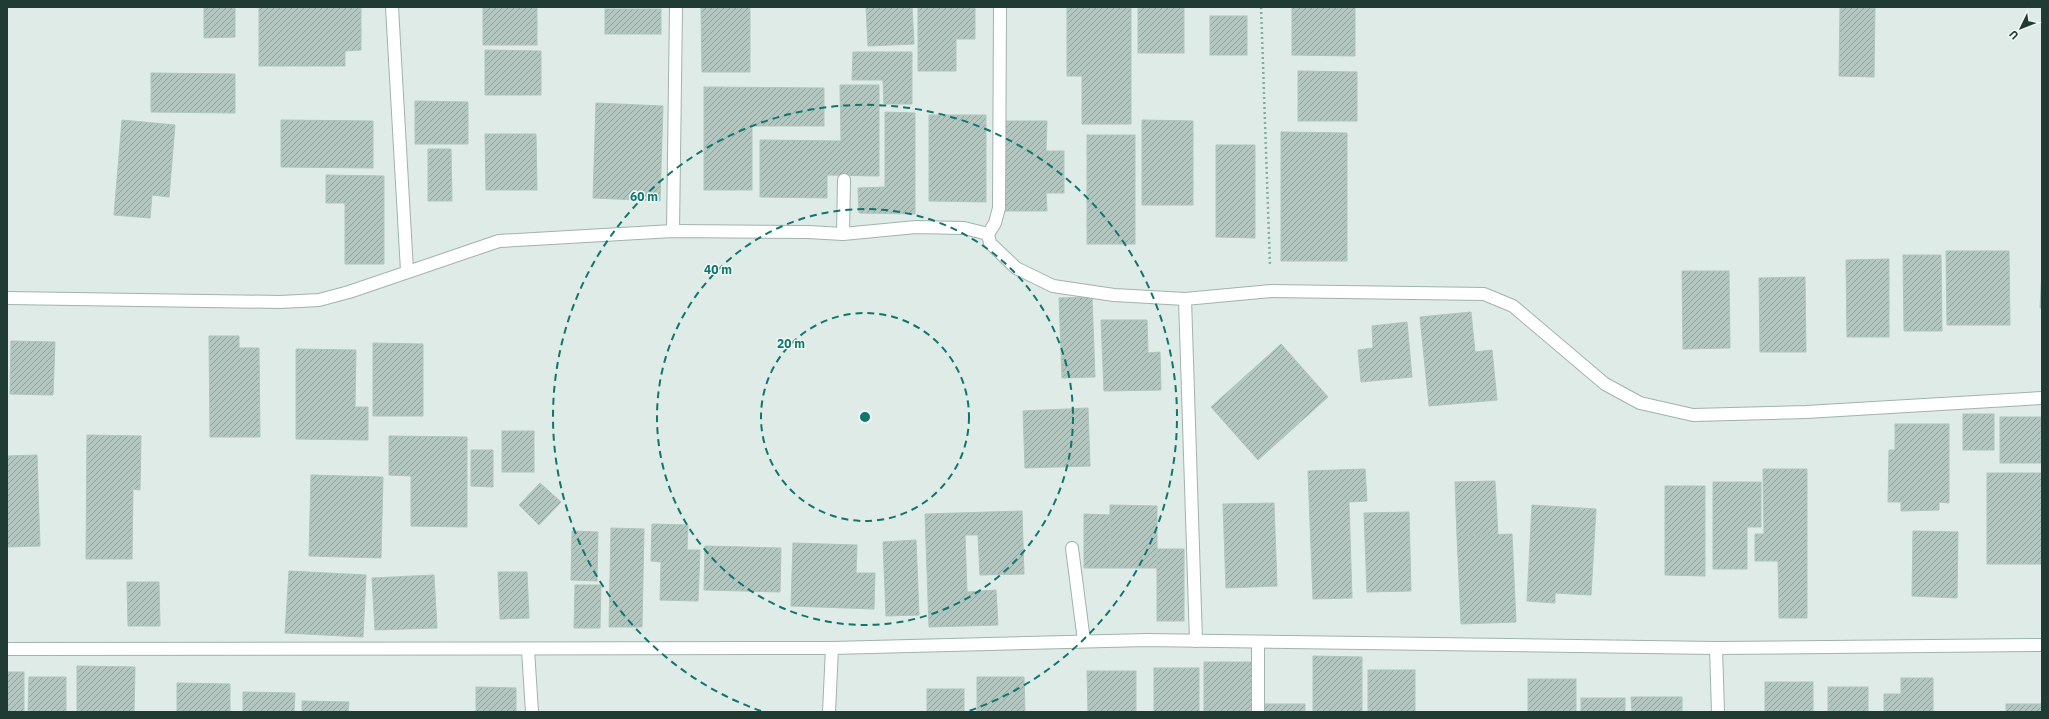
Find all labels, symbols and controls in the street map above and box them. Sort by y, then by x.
north arrow [2001,8,2041,48]
text: U [2006,27,2021,42]
text: 60 m [630,189,658,204]
text: 40 m [704,262,732,277]
text: 20 m [777,336,805,351]
centre of rings [858,410,872,424]

